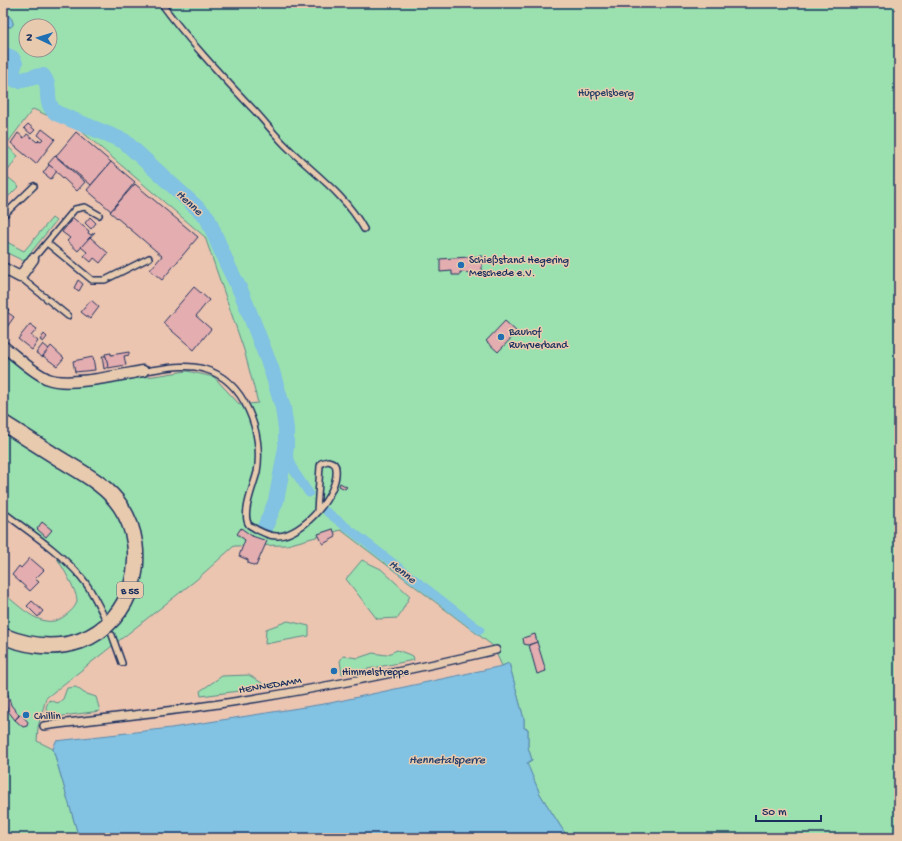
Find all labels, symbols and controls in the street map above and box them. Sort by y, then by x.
north arrow [18,18,58,58]
text: N [24,33,36,41]
park label: Hüppelsberg [578,88,634,100]
water label: Henne [173,188,205,220]
place label: Schießstand Hegering Meschede e.V. [469,255,569,280]
marker: Schießstand Hegering Meschede e.V. [456,260,466,270]
place label: Bauhof Ruhrverband [508,326,569,352]
marker: Bauhof Ruhrverband [496,332,506,342]
water label: Henne [385,558,419,588]
road number: B 55 [117,582,143,598]
marker: Himmelstreppe [329,666,339,676]
place label: Himmelstreppe [342,667,409,679]
street label: HENNEDAMM [238,675,303,697]
marker: Chillin [21,710,31,720]
place label: Chillin [34,711,61,723]
water label: Hennetalsperre [409,754,486,768]
scale bar [756,797,821,823]
text: 50 m [762,806,787,820]

